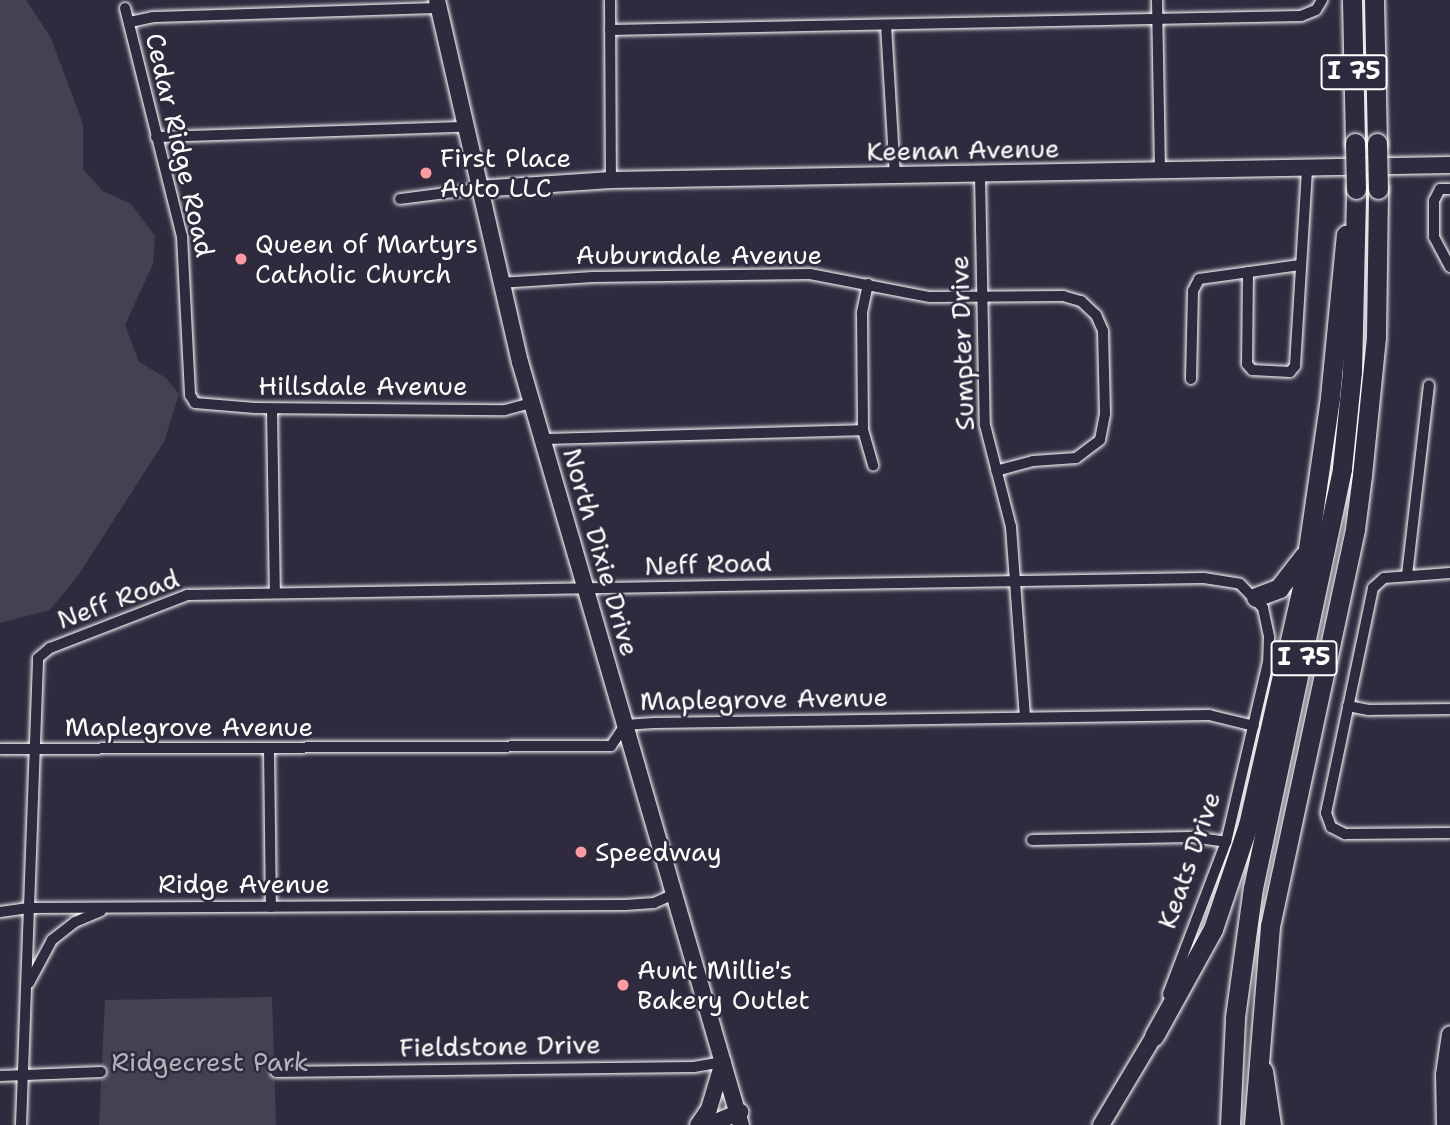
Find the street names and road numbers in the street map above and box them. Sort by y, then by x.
street label: Cedar Ridge Road [139,30,221,260]
road number: I 75 [1319,52,1389,92]
street label: Keenan Avenue [866,133,1060,167]
street label: Auburndale Avenue [576,239,822,271]
street label: Sumpter Drive [943,255,981,431]
street label: Hillsdale Avenue [258,370,468,402]
street label: North Dixie Drive [556,444,646,660]
street label: Neff Road [644,546,772,582]
street label: Neff Road [53,563,183,635]
road number: I 75 [1269,638,1339,678]
street label: Maplegrove Avenue [640,681,888,717]
street label: Maplegrove Avenue [65,711,313,743]
street label: Keats Drive [1151,787,1227,933]
street label: Ridge Avenue [158,868,330,900]
street label: Fieldstone Drive [399,1029,601,1063]

